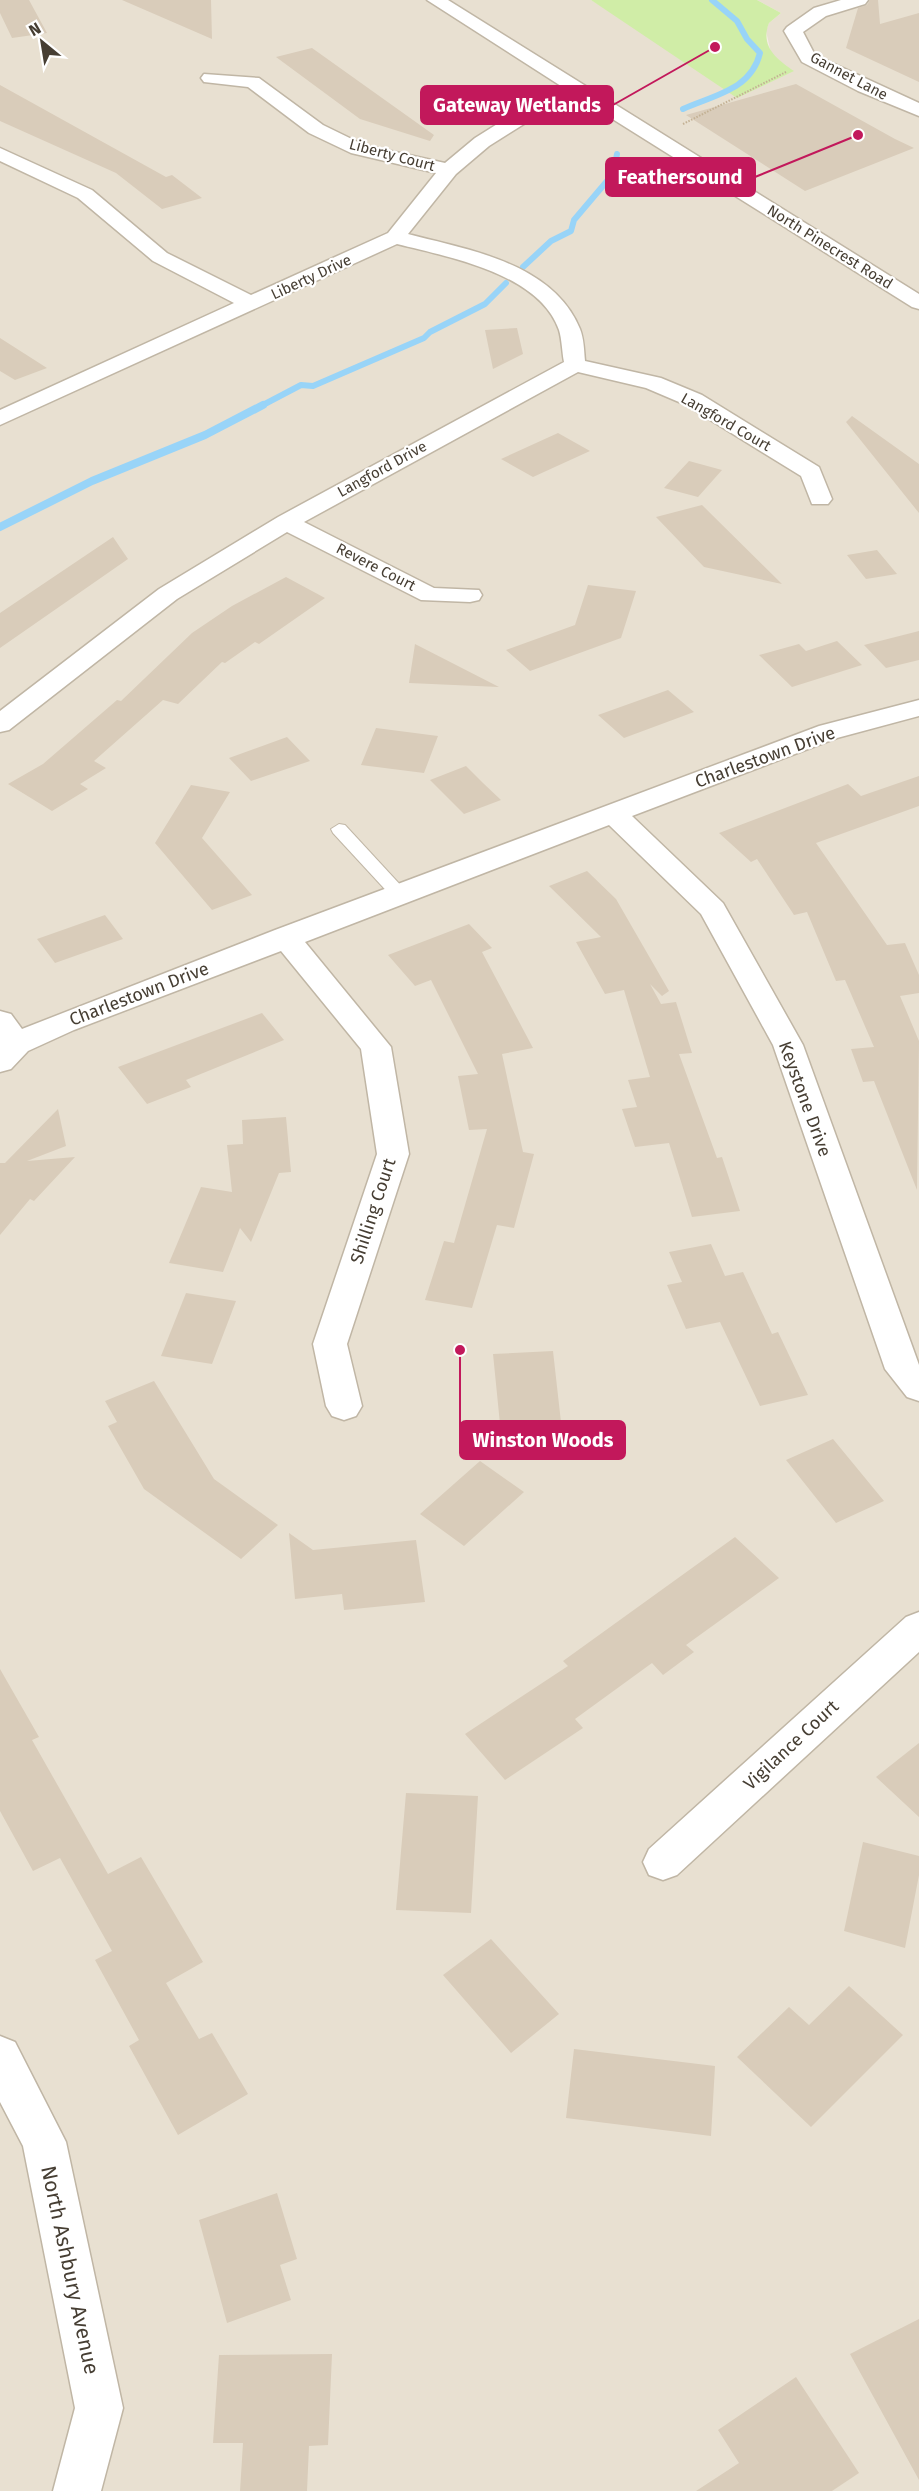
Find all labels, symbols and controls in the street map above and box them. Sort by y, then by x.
north arrow [12,12,72,72]
text: N [25,19,44,40]
street label: Gannet Lane [807,48,891,104]
callout: Gateway Wetlands [421,86,613,124]
text: Gateway Wetlands [433,93,601,117]
street label: Liberty Court [347,135,437,175]
callout: Feathersound [606,158,755,196]
text: Feathersound [617,165,743,189]
street label: North Pinecrest Road [764,201,896,293]
street label: Liberty Drive [268,251,354,303]
street label: Langford Court [678,389,775,455]
street label: Langford Drive [334,437,430,501]
street label: Revere Court [333,539,419,595]
street label: Charlestown Drive [692,721,838,793]
street label: Charlestown Drive [66,957,212,1031]
street label: Keystone Drive [774,1038,836,1160]
street label: Shilling Court [346,1155,401,1267]
callout: Winston Woods [460,1421,625,1459]
text: Winston Woods [473,1428,614,1452]
street label: Vigilance Court [739,1695,843,1795]
street label: North Ashbury Avenue [35,2163,105,2377]

